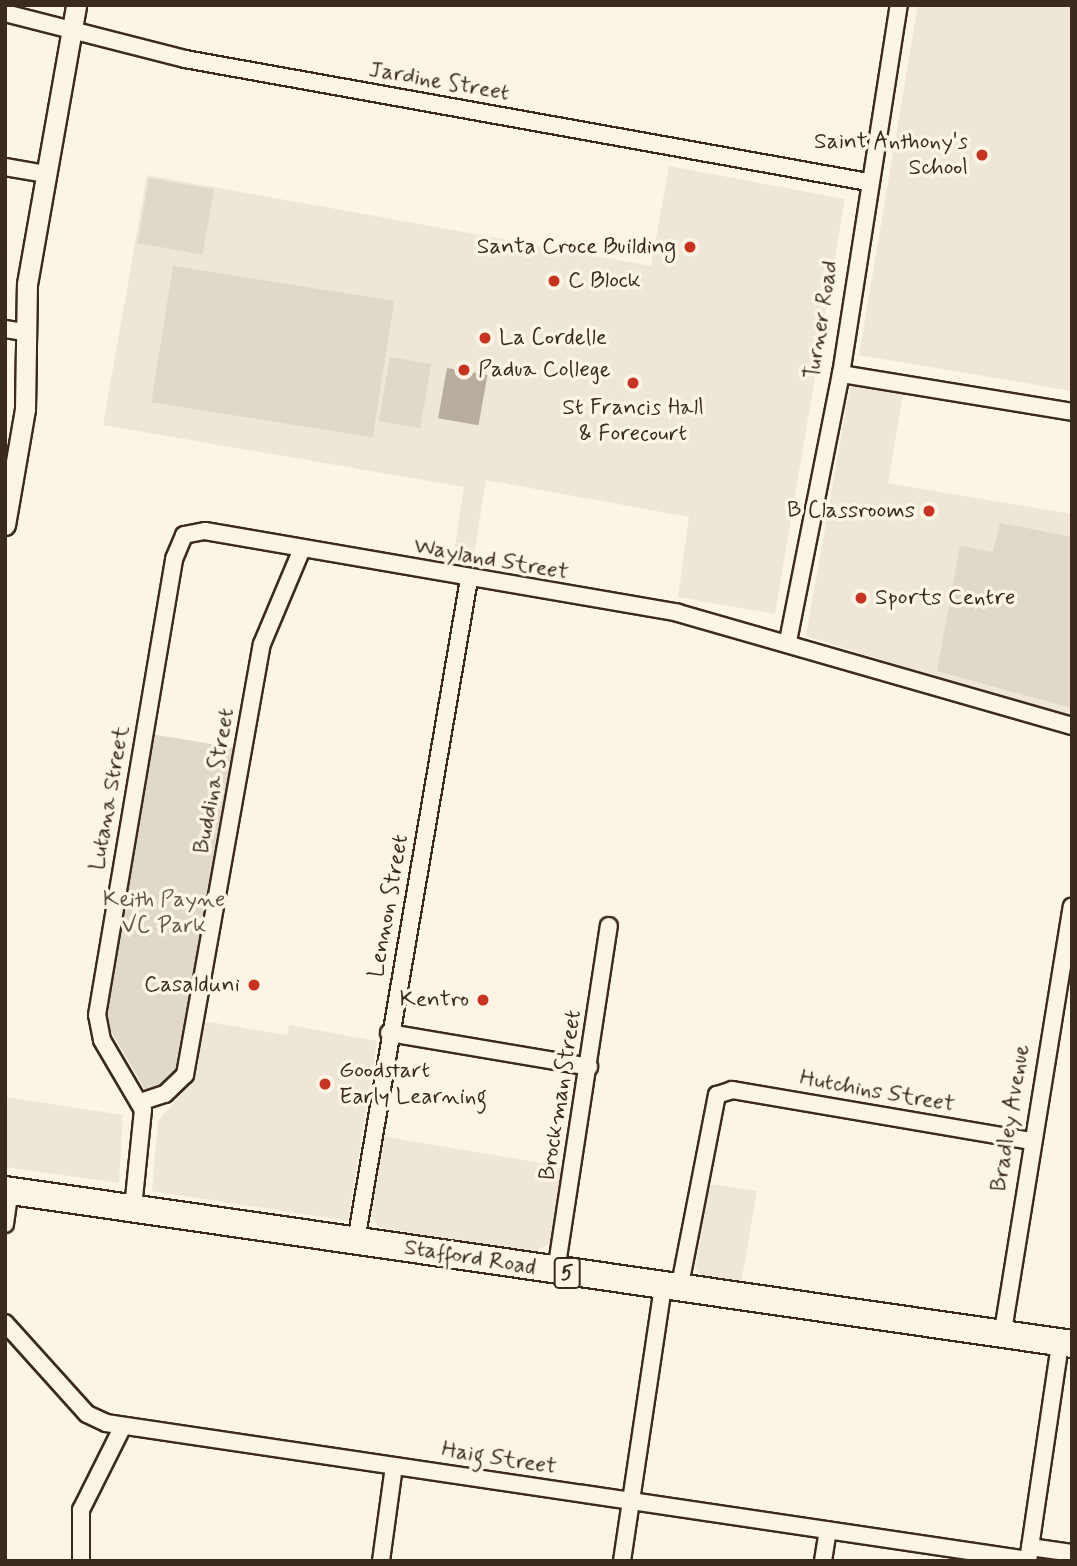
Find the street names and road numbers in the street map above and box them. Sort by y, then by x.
street label: Jardine Street [365,56,513,108]
street label: Turner Road [799,258,845,382]
street label: Wayland Street [412,533,570,587]
street label: Buddina Street [188,704,242,858]
street label: Lutana Street [84,724,136,872]
street label: Lennon Street [363,831,415,981]
street label: Brockman Street [534,1006,588,1184]
street label: Bradley Avenue [985,1039,1037,1197]
street label: Hutchins Street [798,1065,956,1119]
street label: Stafford Road [403,1234,537,1282]
road number: 5 [553,1256,581,1290]
street label: Haig Street [440,1436,558,1482]

